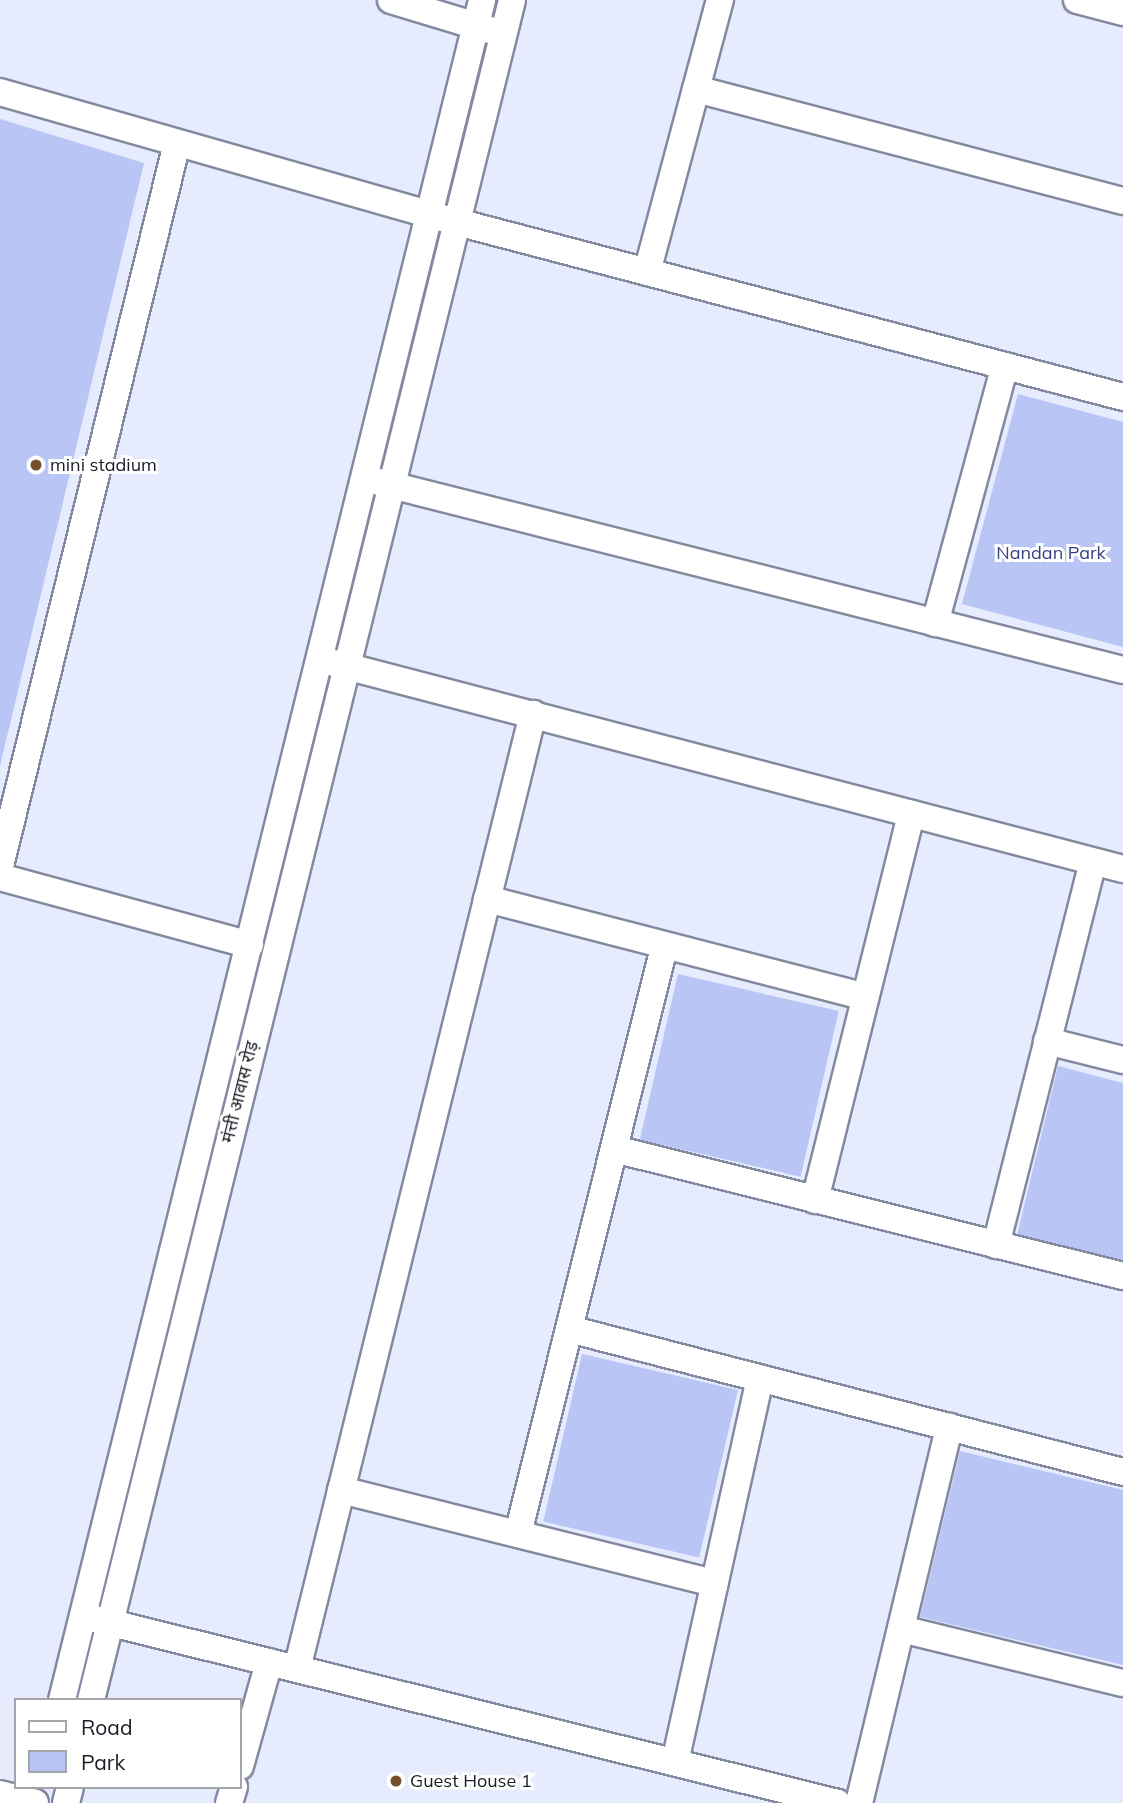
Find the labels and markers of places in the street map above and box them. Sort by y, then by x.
place label: mini stadium [50,454,157,476]
marker: mini stadium [28,457,44,473]
place label: Guest House 1 [410,1770,532,1792]
marker: Guest House 1 [388,1773,404,1789]

